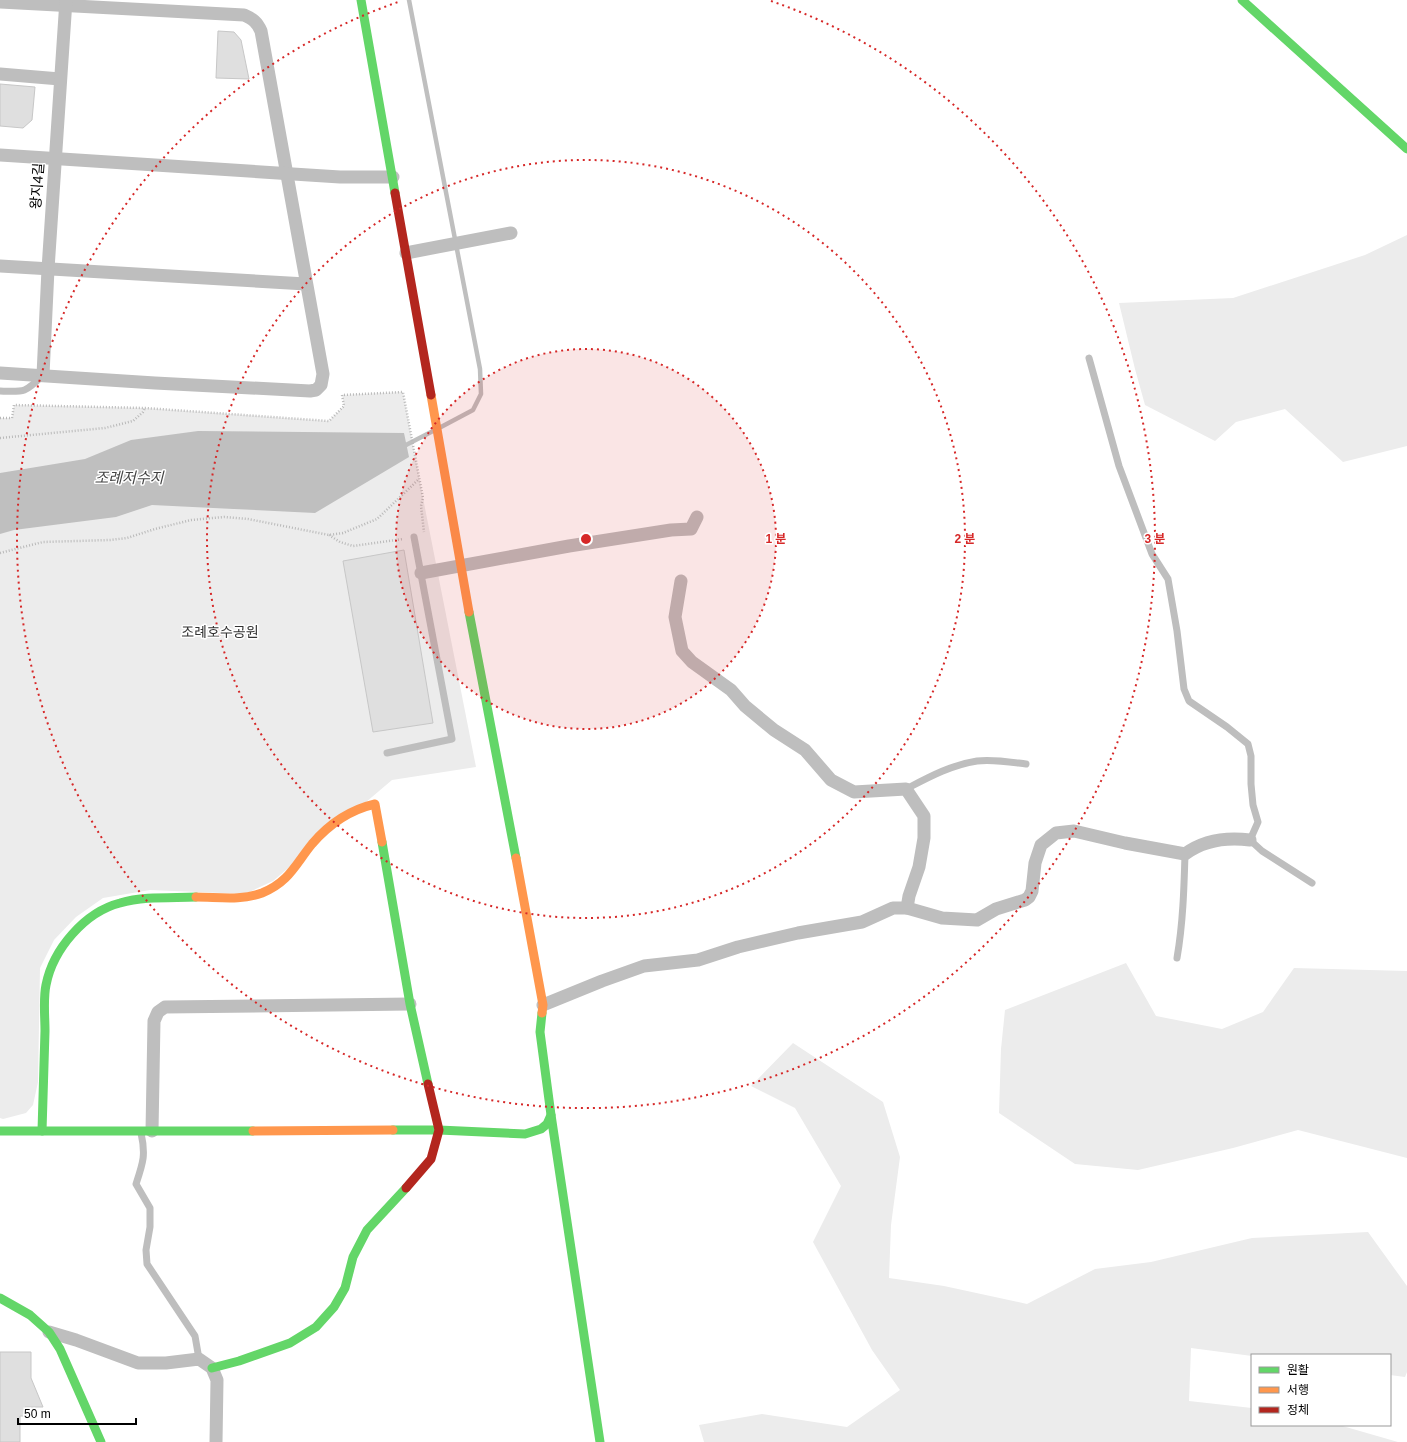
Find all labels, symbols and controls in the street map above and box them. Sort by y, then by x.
street label: 왕지4길 [27,162,47,210]
water label: 조례저수지 [94,469,165,486]
centre of rings [579,532,593,546]
text: 1 분 [765,532,787,546]
text: 2 분 [954,532,976,546]
text: 3 분 [1144,532,1166,546]
park label: 조례호수공원 [181,624,259,640]
legend [1251,1354,1391,1426]
text: 원활 [1287,1363,1309,1377]
text: 서행 [1287,1383,1309,1397]
scale bar [18,1400,136,1426]
text: 정체 [1287,1403,1309,1417]
text: 50 m [24,1407,51,1421]

